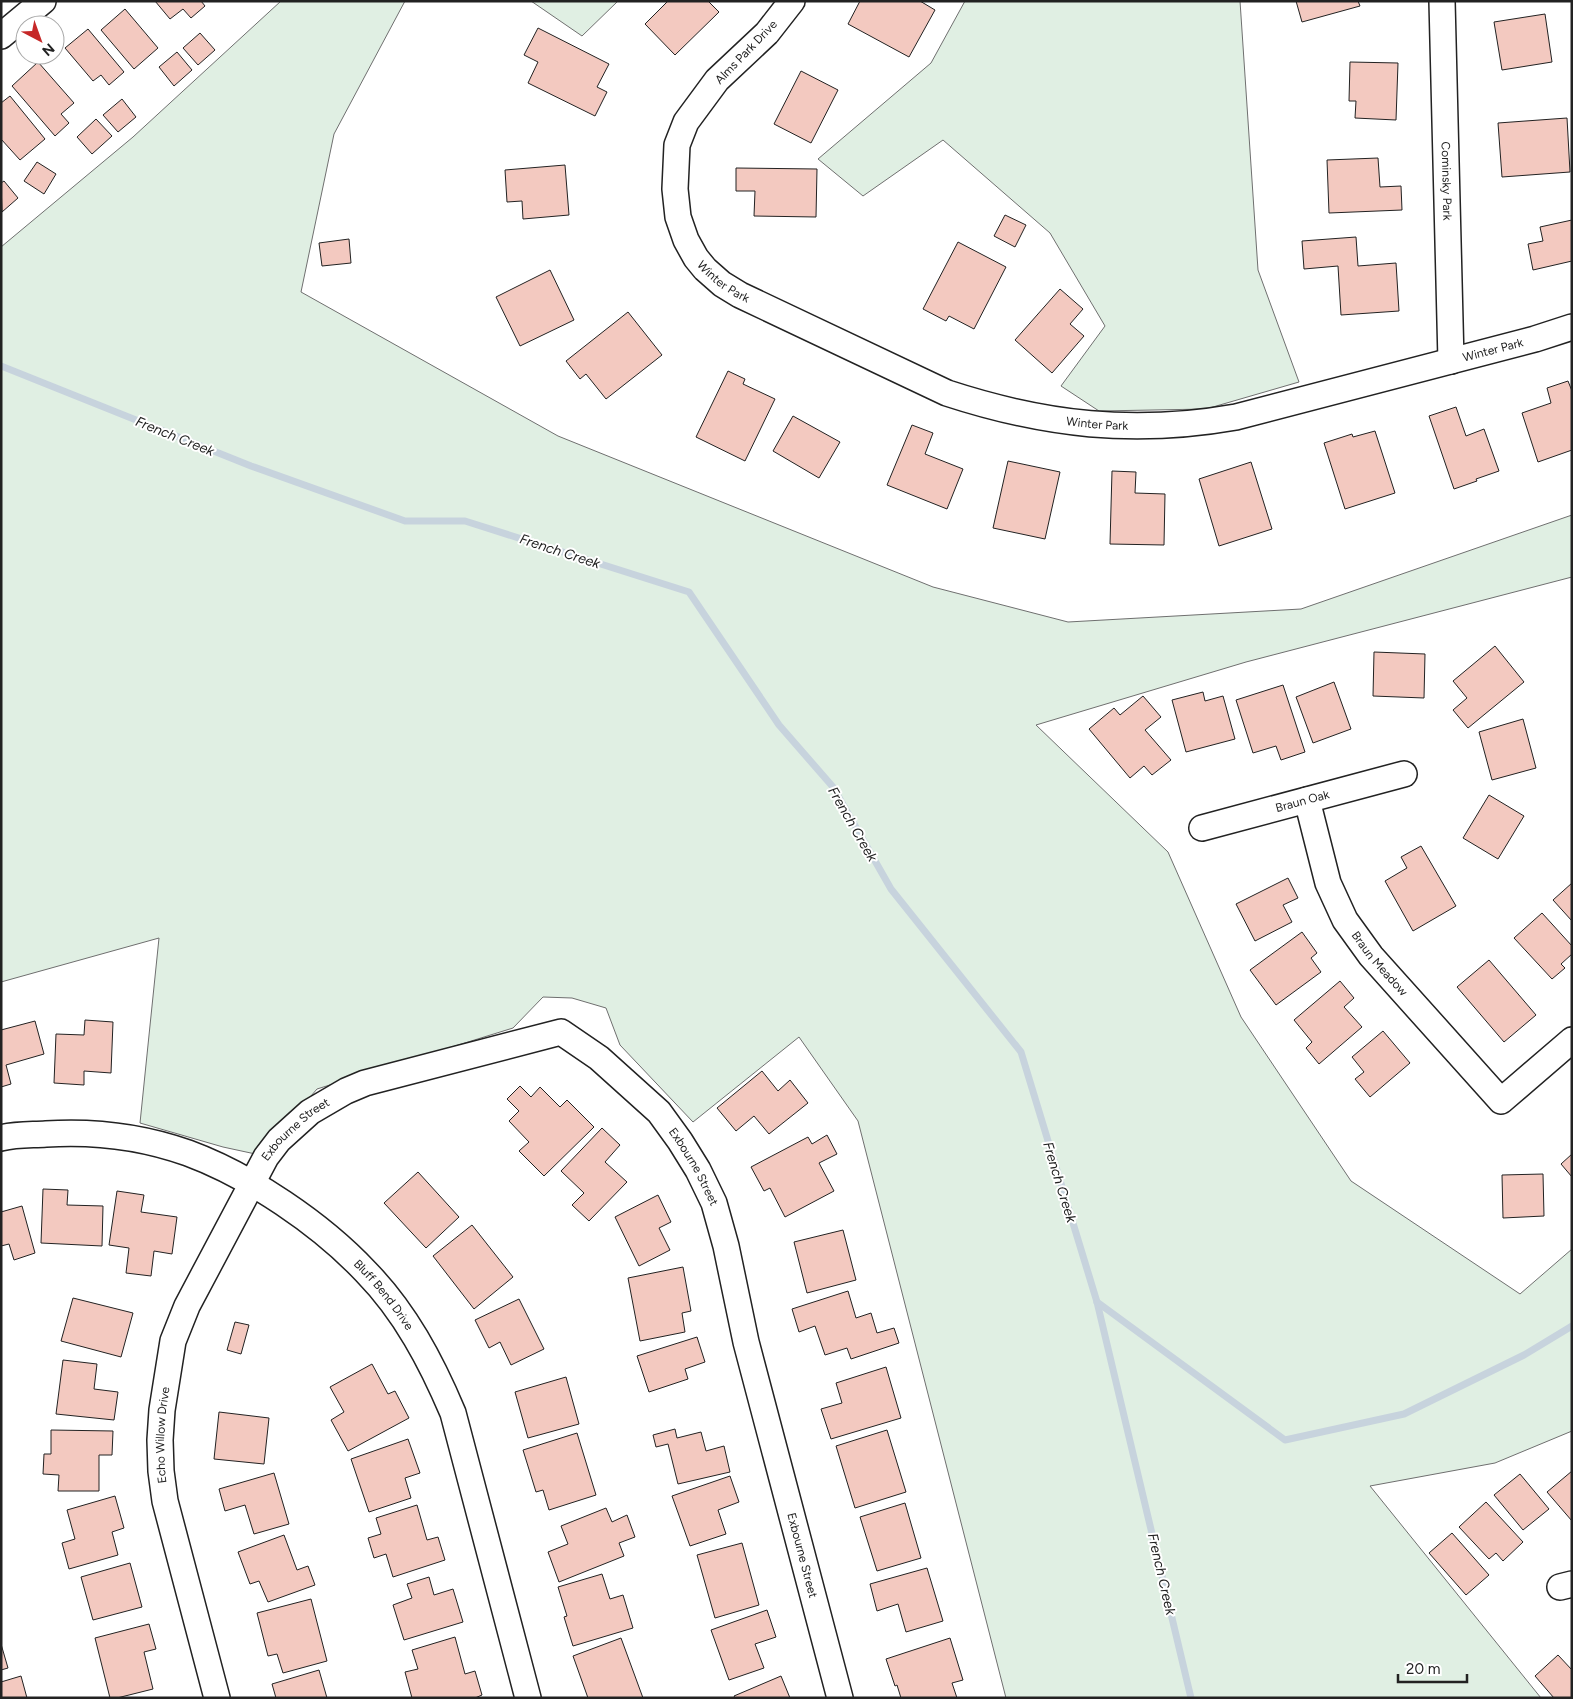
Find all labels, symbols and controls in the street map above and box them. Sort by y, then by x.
north arrow [15,15,65,65]
street label: Alms Park Drive [712,17,780,87]
text: N [39,39,58,59]
street label: Cominsky Park [1439,141,1454,221]
street label: Winter Park [694,258,752,306]
street label: Winter Park [1461,335,1525,365]
water label: French Creek [133,413,218,460]
street label: Winter Park [1065,414,1128,433]
water label: French Creek [517,530,603,573]
water label: French Creek [824,784,881,866]
street label: Braun Oak [1274,787,1331,815]
street label: Braun Meadow [1348,929,1411,999]
street label: Exbourne Street [259,1095,332,1164]
street label: Exbourne Street [666,1125,721,1208]
water label: French Creek [1039,1140,1080,1226]
street label: Bluff Bend Drive [351,1257,416,1333]
street label: Echo Willow Drive [153,1385,173,1484]
street label: Exbourne Street [784,1511,820,1600]
water label: French Creek [1144,1532,1179,1618]
scale bar [1398,1652,1467,1684]
text: 20 m [1406,1660,1440,1678]

